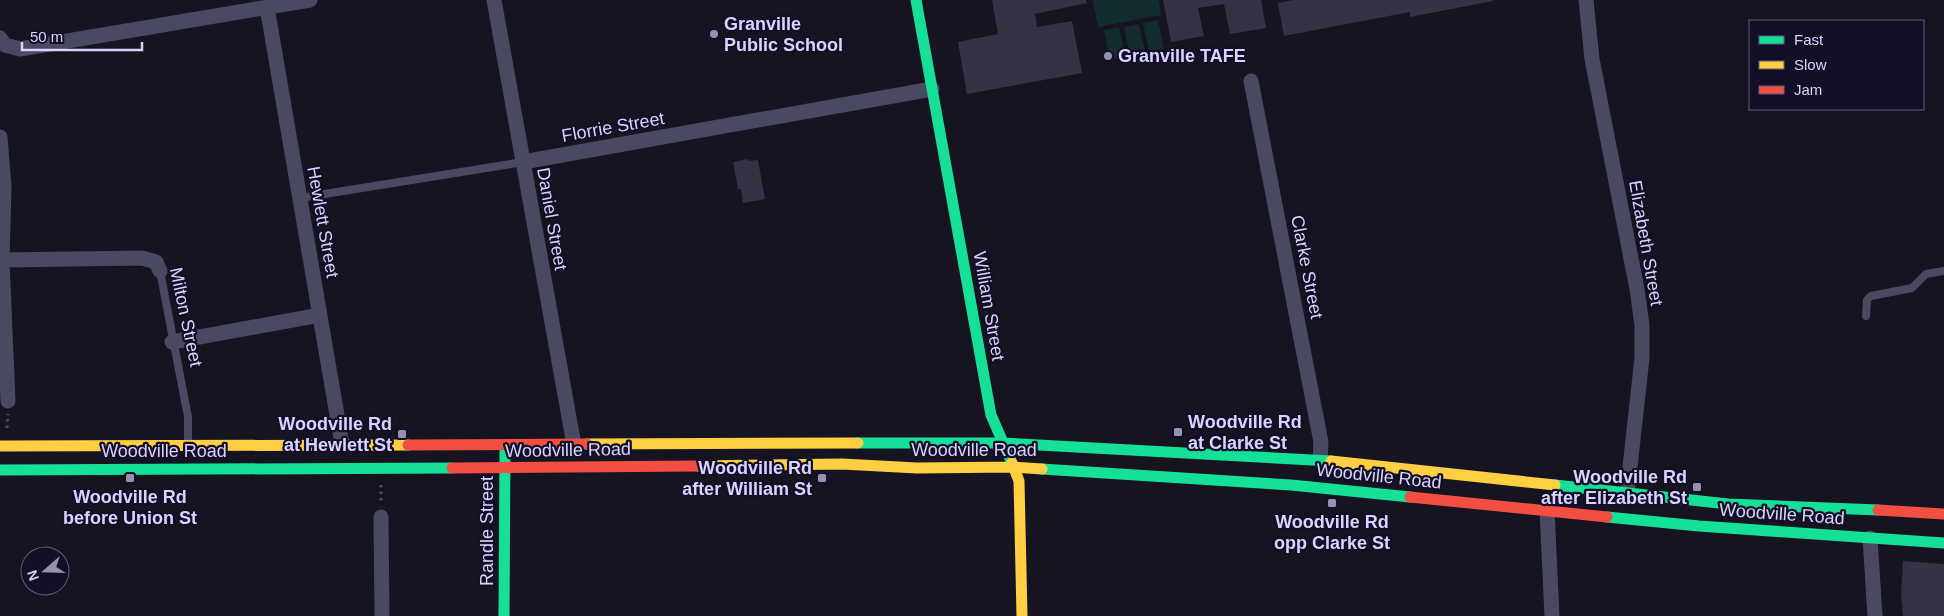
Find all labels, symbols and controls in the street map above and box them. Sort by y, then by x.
place label: Granville Public School [724,14,843,55]
scale bar [22,20,142,52]
legend [1749,20,1924,110]
text: 50 m [30,28,63,45]
marker: Granville Public School [708,28,720,40]
text: Fast [1794,31,1824,48]
place label: Granville TAFE [1118,46,1246,66]
marker: Granville TAFE [1102,50,1114,62]
text: Slow [1794,56,1827,73]
text: Jam [1794,81,1822,98]
street label: Florrie Street [560,108,666,146]
street label: Hewlett Street [303,165,343,279]
street label: Daniel Street [533,166,571,272]
street label: Elizabeth Street [1625,179,1667,307]
street label: Clarke Street [1287,214,1327,320]
street label: William Street [970,250,1008,362]
street label: Milton Street [166,266,206,368]
place label: Woodville Rd at Clarke St [1188,412,1302,453]
place label: Woodville Rd at Hewlett St [278,414,392,455]
marker: Woodville Rd at Clarke St [1172,426,1184,438]
marker: Woodville Rd at Hewlett St [396,428,408,440]
street label: Woodville Road [505,439,631,461]
street label: Woodville Road [911,440,1037,460]
street label: Woodville Road [101,441,227,461]
place label: Woodville Rd after William St [682,458,812,499]
street label: Woodville Road [1315,459,1443,493]
place label: Woodville Rd after Elizabeth St [1541,467,1687,508]
marker: Woodville Rd before Union St [124,472,136,484]
marker: Woodville Rd after William St [816,472,828,484]
street label: Randle Street [477,476,497,586]
marker: Woodville Rd after Elizabeth St [1691,481,1703,493]
place label: Woodville Rd before Union St [63,487,197,528]
marker: Woodville Rd opp Clarke St [1326,497,1338,509]
street label: Woodville Road [1719,500,1845,528]
place label: Woodville Rd opp Clarke St [1274,512,1390,553]
north arrow [20,546,70,596]
text: N [24,568,42,583]

